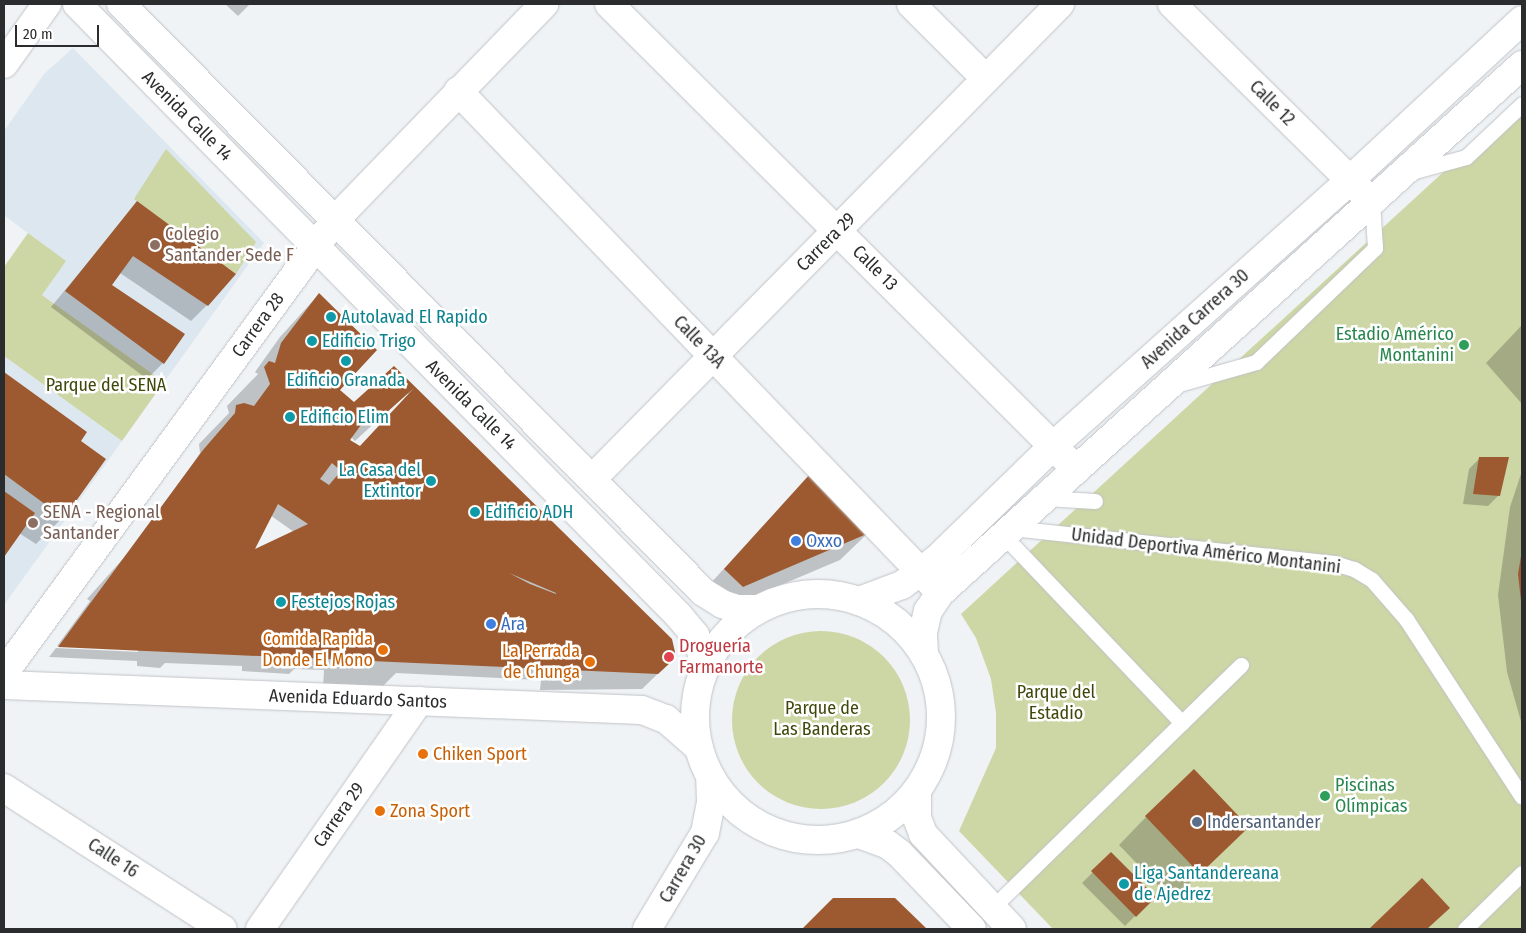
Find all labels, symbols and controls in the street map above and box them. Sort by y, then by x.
scale bar [18,15,101,47]
text: 20 m [23,25,53,43]
street label: Avenida Calle 14 [137,66,237,166]
street label: Calle 12 [1245,76,1299,130]
street label: Carrera 29 [792,208,860,276]
place label: Colegio Santander Sede F [165,224,294,266]
marker: Colegio Santander Sede F [149,239,161,251]
street label: Calle 13 [848,241,902,295]
street label: Avenida Carrera 30 [1136,265,1254,373]
street label: Carrera 28 [227,289,289,361]
place label: Autolavad El Rapido [341,306,488,328]
marker: Autolavad El Rapido [325,311,337,323]
street label: Calle 13A [669,311,729,373]
place label: Estadio Américo Montanini [1336,324,1454,366]
place label: Edificio Trigo [322,330,416,352]
marker: Edificio Trigo [306,335,318,347]
marker: Estadio Américo Montanini [1458,339,1470,351]
marker: Edificio Granada [340,355,352,367]
street label: Avenida Calle 14 [421,355,521,455]
place label: Edificio Granada [286,369,406,391]
park label: Parque del SENA [46,374,166,396]
place label: Edificio Elim [300,406,389,428]
marker: Edificio Elim [284,411,296,423]
place label: La Casa del Extintor [339,460,421,502]
marker: La Casa del Extintor [425,475,437,487]
place label: Edificio ADH [485,501,573,523]
place label: SENA - Regional Santander [43,502,160,544]
marker: Edificio ADH [469,506,481,518]
marker: SENA - Regional Santander [27,517,39,529]
street label: Unidad Deportiva Américo Montanini [1070,524,1342,578]
place label: Oxxo [806,530,842,552]
marker: Oxxo [790,535,802,547]
place label: Festejos Rojas [291,591,395,613]
marker: Festejos Rojas [275,596,287,608]
place label: Ara [501,613,525,635]
marker: Ara [485,618,497,630]
place label: Comida Rapida Donde El Mono [262,629,373,672]
place label: Droguería Farmanorte [679,636,763,679]
place label: La Perrada de Chunga [502,641,580,684]
marker: Comida Rapida Donde El Mono [377,644,389,656]
marker: Droguería Farmanorte [663,651,675,663]
marker: La Perrada de Chunga [584,656,596,668]
park label: Parque del Estadio [1017,682,1095,724]
street label: Avenida Eduardo Santos [269,685,447,713]
park label: Parque de Las Banderas [773,698,871,741]
place label: Chiken Sport [433,743,527,765]
marker: Chiken Sport [417,748,429,760]
place label: Piscinas Olímpicas [1335,775,1407,818]
street label: Carrera 29 [309,778,369,852]
marker: Piscinas Olímpicas [1319,790,1331,802]
place label: Zona Sport [390,800,470,822]
marker: Zona Sport [374,805,386,817]
place label: Indersantander [1207,811,1321,833]
marker: Indersantander [1191,816,1203,828]
street label: Carrera 30 [655,831,711,907]
street label: Calle 16 [84,834,142,882]
place label: Liga Santandereana de Ajedrez [1134,863,1279,906]
marker: Liga Santandereana de Ajedrez [1118,878,1130,890]

